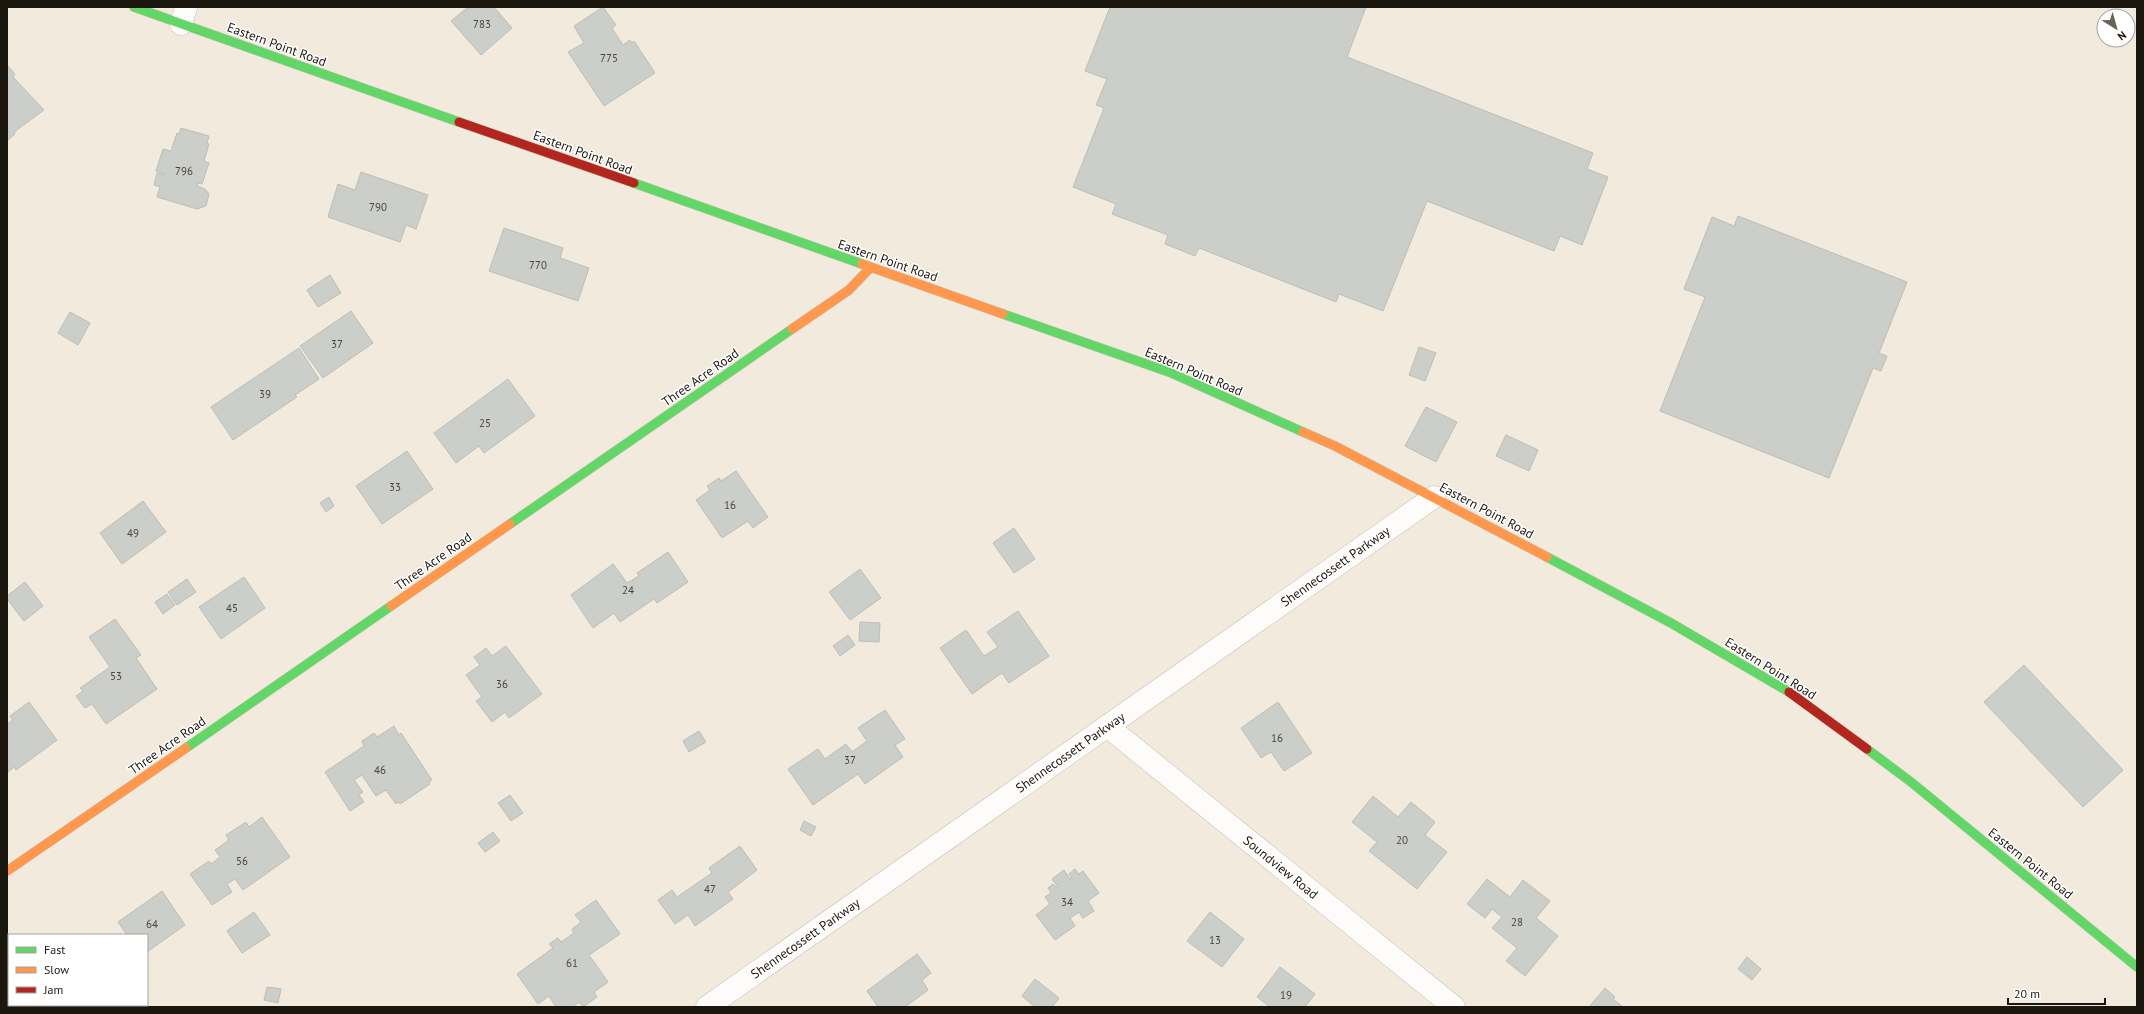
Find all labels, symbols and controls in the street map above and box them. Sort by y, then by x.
north arrow [2096,8,2136,48]
house number: 783 [473,17,491,31]
street label: Eastern Point Road [225,19,329,70]
text: N [2115,28,2129,44]
house number: 775 [600,51,618,65]
street label: Eastern Point Road [531,127,635,178]
house number: 796 [175,164,193,178]
house number: 790 [369,200,387,214]
street label: Eastern Point Road [836,235,940,286]
house number: 770 [529,258,547,272]
house number: 37 [331,337,343,351]
street label: Eastern Point Road [1142,343,1245,400]
street label: Three Acre Road [658,345,742,410]
house number: 39 [259,387,271,401]
house number: 25 [479,416,491,430]
street label: Eastern Point Road [1437,478,1537,542]
house number: 33 [389,480,401,494]
house number: 16 [724,498,736,512]
street label: Shennecossett Parkway [1277,522,1393,611]
house number: 49 [127,526,139,540]
street label: Three Acre Road [391,529,475,594]
house number: 24 [622,583,634,597]
house number: 45 [226,601,238,615]
street label: Eastern Point Road [1722,634,1820,703]
house number: 53 [110,669,122,683]
house number: 36 [496,677,508,691]
street label: Shennecossett Parkway [1012,708,1128,797]
street label: Three Acre Road [125,713,209,778]
house number: 16 [1271,731,1283,745]
house number: 37 [844,753,856,767]
house number: 46 [374,763,386,777]
street label: Eastern Point Road [1985,824,2077,903]
street label: Soundview Road [1240,832,1322,903]
house number: 20 [1396,833,1408,847]
house number: 56 [236,854,248,868]
house number: 47 [704,882,716,896]
street label: Shennecossett Parkway [747,894,863,983]
house number: 34 [1061,895,1073,909]
house number: 28 [1511,915,1523,929]
house number: 64 [146,917,158,931]
house number: 13 [1209,933,1221,947]
legend [8,934,148,1006]
text: Fast [44,942,65,957]
house number: 61 [566,956,578,970]
text: Slow [44,962,69,977]
scale bar [2008,980,2105,1006]
text: Jam [43,982,63,997]
text: 20 m [2014,986,2040,1001]
house number: 19 [1280,988,1292,1002]

